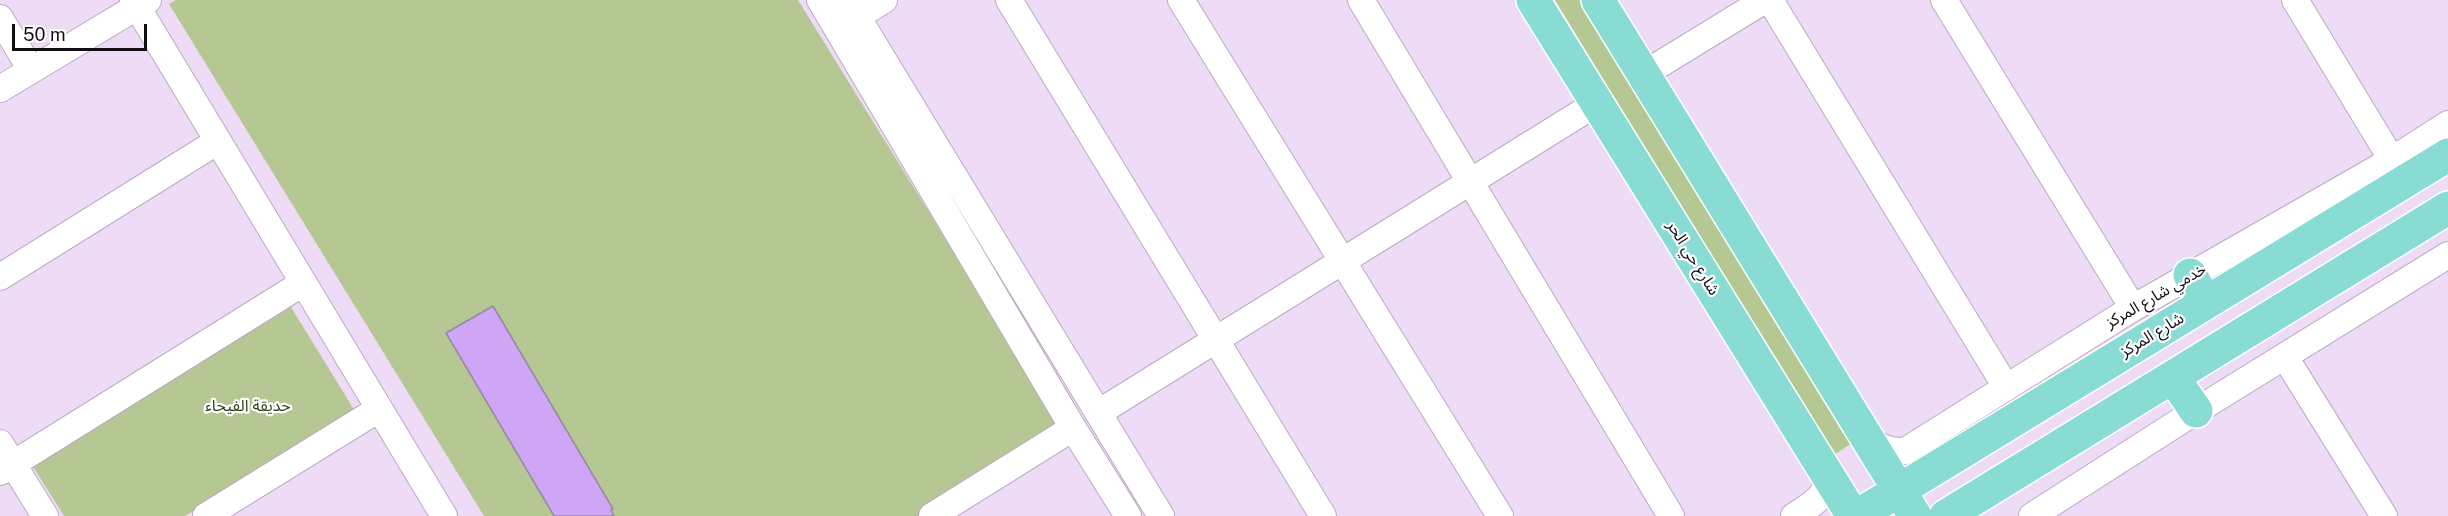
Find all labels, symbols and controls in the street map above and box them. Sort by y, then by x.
scale bar [15,12,150,50]
text: 50 m [23,24,66,45]
street label: شارع حي الحر [1662,217,1724,299]
street label: خدمي شارع المركز [2102,259,2210,333]
street label: شارع المركز [2117,309,2187,361]
park label: حديقة الفيحاء [205,396,291,416]

